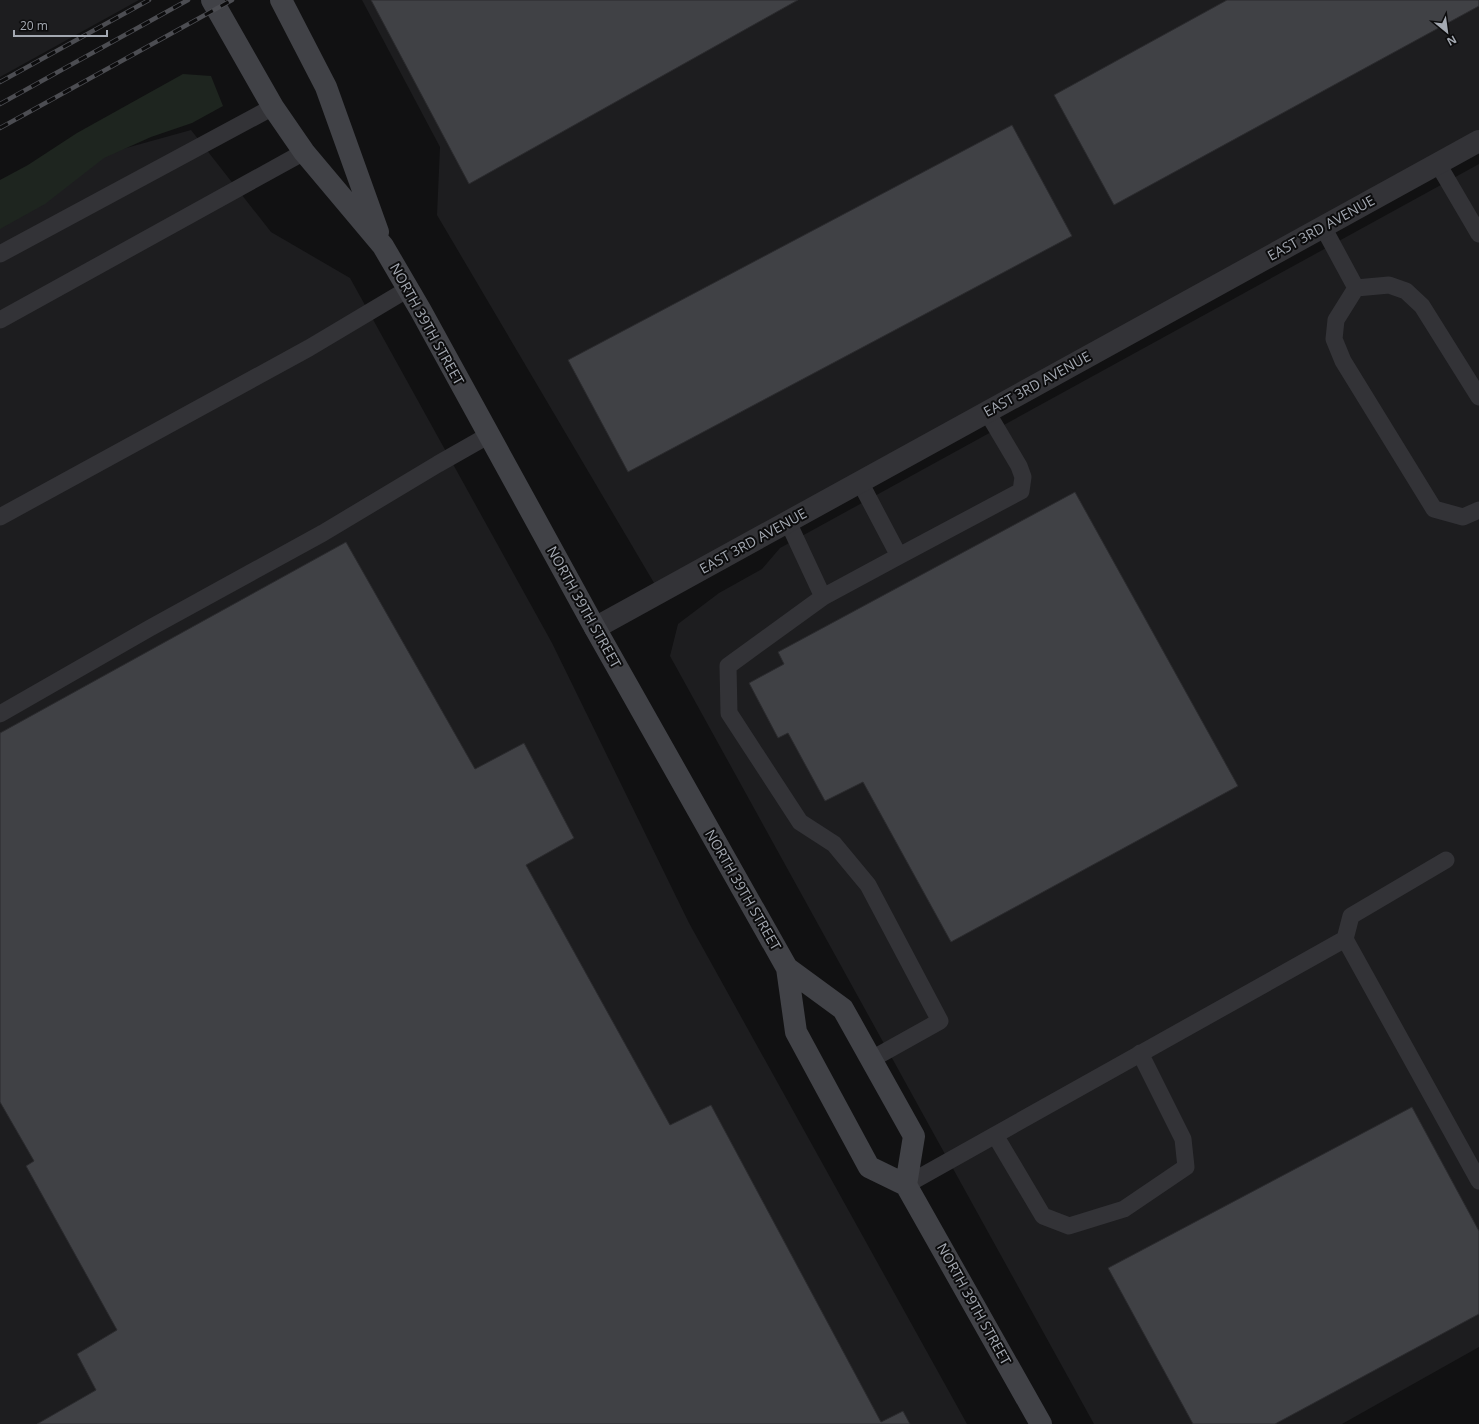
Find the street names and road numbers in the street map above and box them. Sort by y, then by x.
street label: EAST 3RD AVENUE [1264,190,1378,265]
street label: NORTH 39TH STREET [386,259,469,388]
street label: EAST 3RD AVENUE [980,346,1094,421]
street label: EAST 3RD AVENUE [696,503,810,578]
street label: NORTH 39TH STREET [543,542,626,671]
street label: NORTH 39TH STREET [701,826,786,954]
street label: NORTH 39TH STREET [933,1239,1016,1368]

